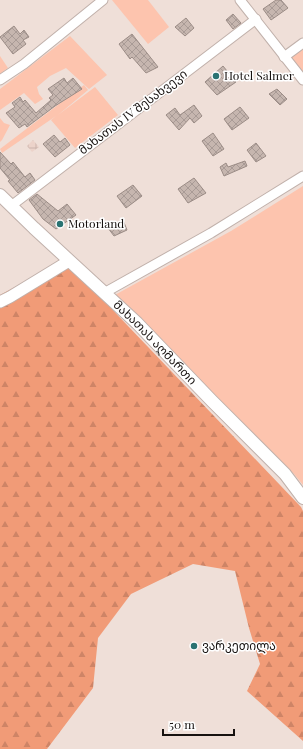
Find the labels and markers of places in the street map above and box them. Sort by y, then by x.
place label: Hotel Salmer [224,67,295,83]
marker: Hotel Salmer [211,71,221,81]
place label: Motorland [68,215,124,231]
marker: Motorland [55,219,65,229]
place label: ვარკეთილა [202,637,276,654]
marker: ვარკეთილა [189,641,199,651]

